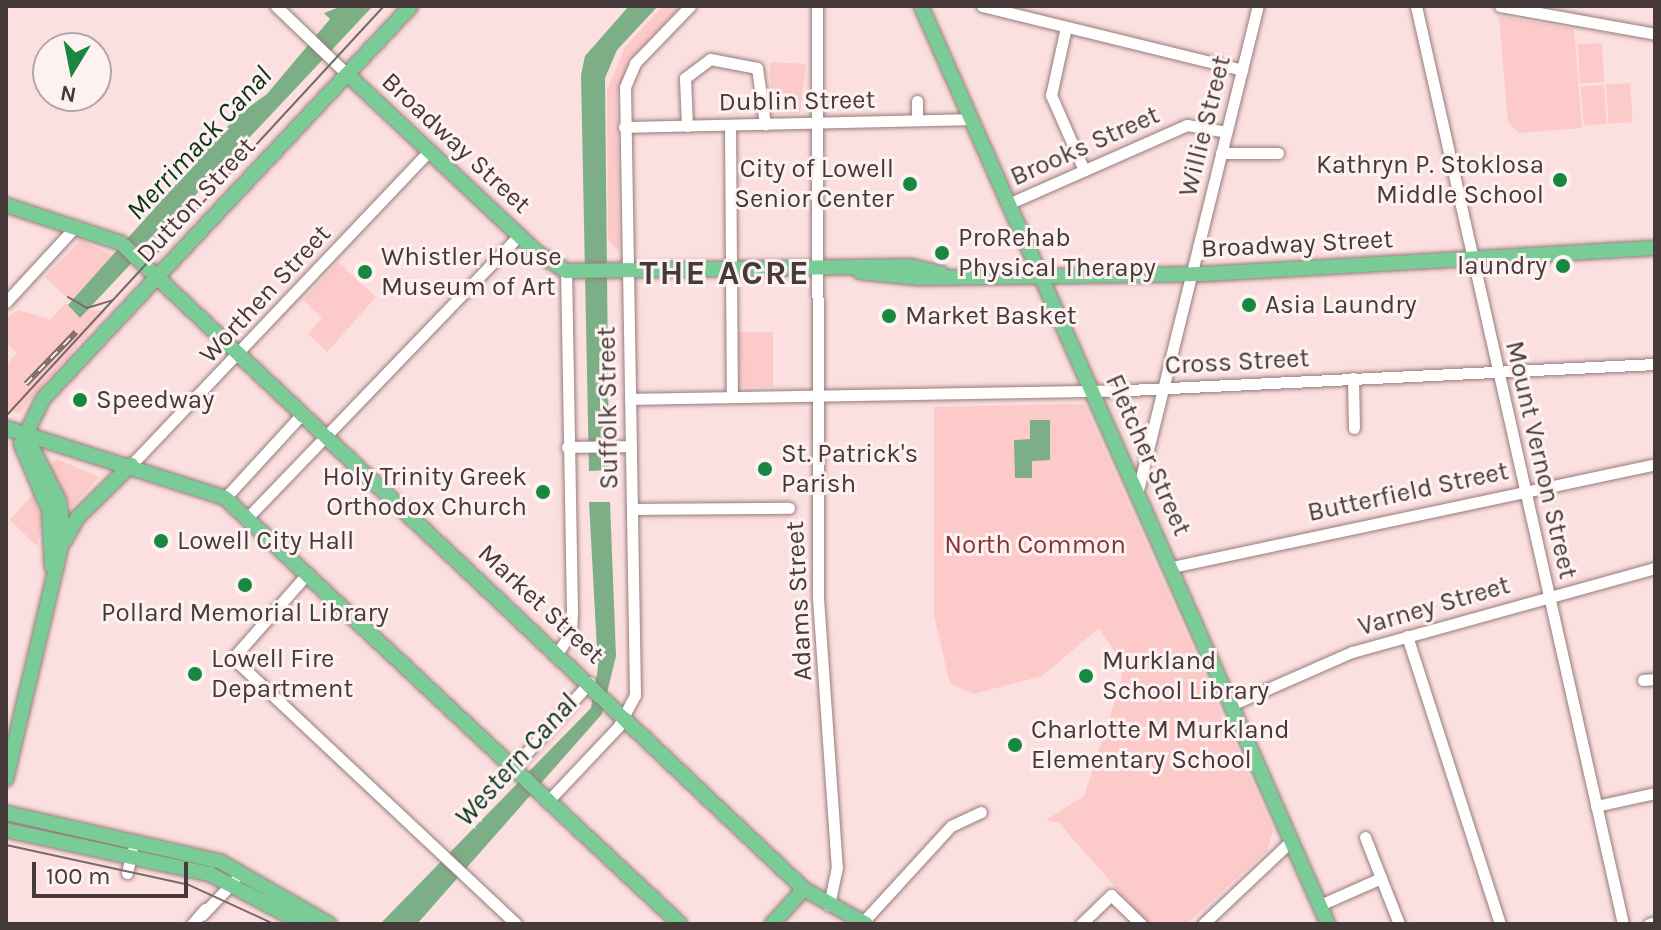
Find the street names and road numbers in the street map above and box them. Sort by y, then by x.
street label: Willie Street [1172,52,1238,200]
street label: Broadway Street [375,66,537,220]
street label: Dublin Street [718,84,876,118]
street label: Brooks Street [1006,99,1164,193]
street label: Dutton Street [130,131,262,269]
street label: Worthen Street [193,218,337,370]
street label: Broadway Street [1200,223,1394,265]
street label: Suffolk Street [591,326,625,490]
street label: Mount Vernon Street [1498,338,1584,582]
street label: Cross Street [1164,343,1310,381]
street label: Fletcher Street [1098,369,1198,541]
street label: Butterfield Street [1305,455,1511,529]
street label: Adams Street [779,520,819,682]
street label: Market Street [471,538,611,670]
street label: Varney Street [1355,569,1513,643]

